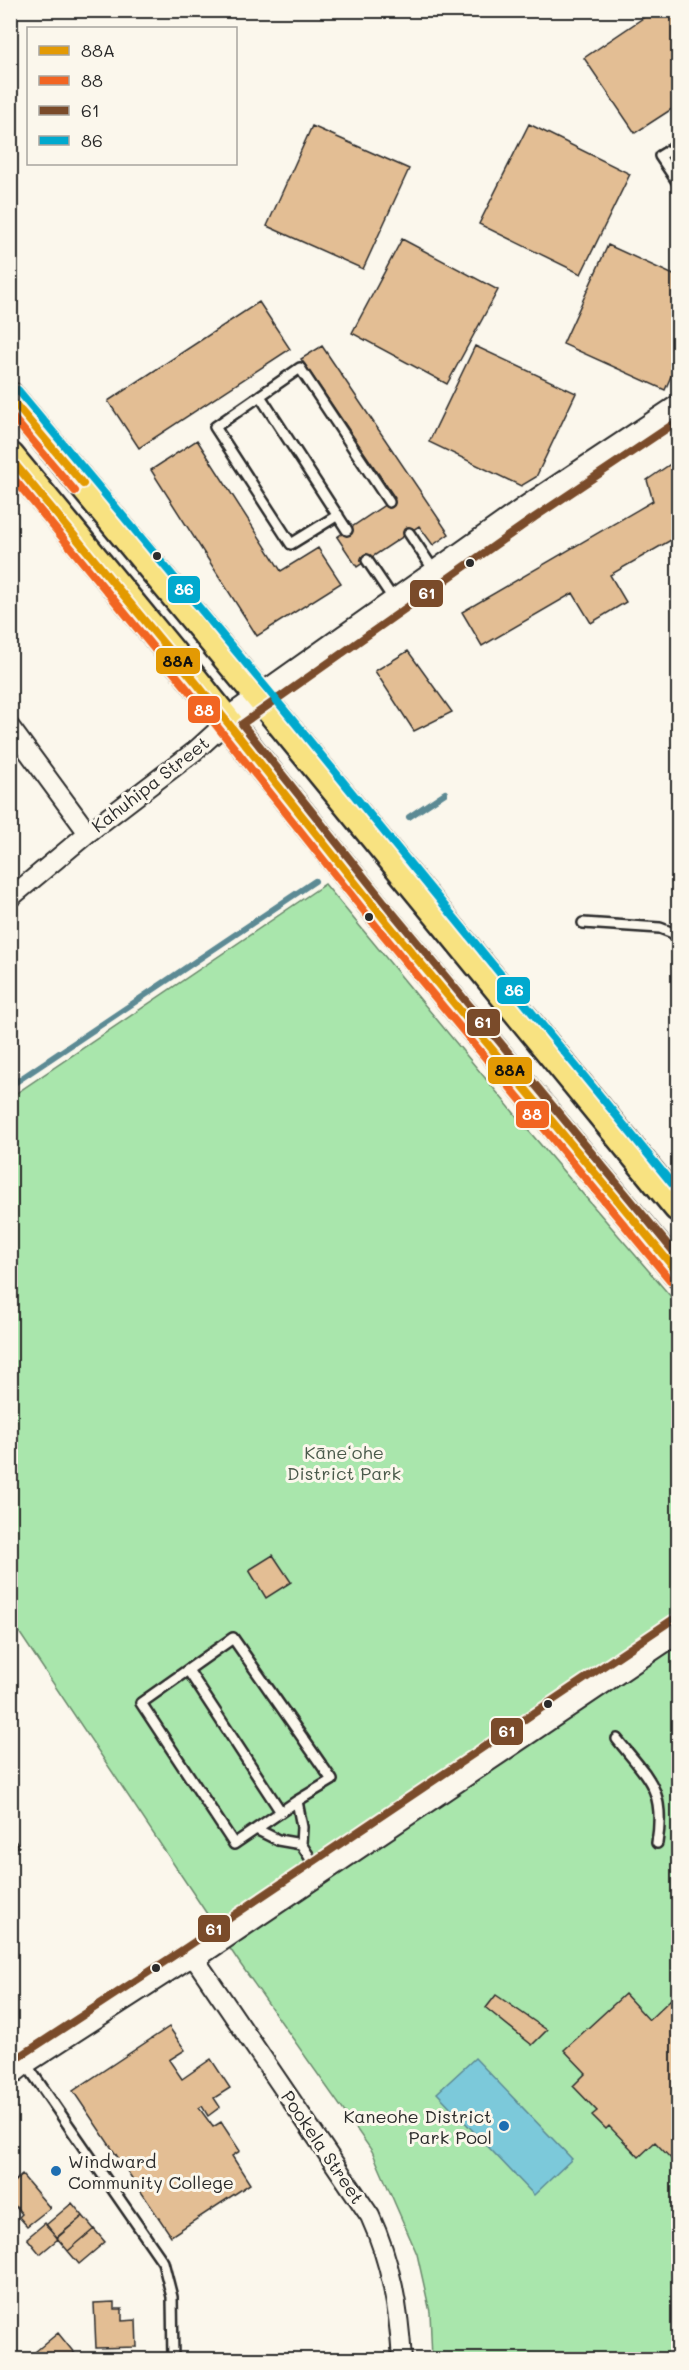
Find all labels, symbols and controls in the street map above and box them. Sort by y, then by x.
legend [27,27,237,165]
text: 88A [81,38,115,62]
text: 88 [81,68,103,92]
text: 61 [81,98,100,122]
text: 86 [81,128,103,152]
unlabelled marker [151,550,163,562]
unlabelled marker [464,557,476,569]
line badge: 86 [167,575,201,604]
text: 86 [174,578,194,599]
line badge: 61 [409,579,444,608]
text: 61 [419,582,435,603]
line badge: 88A [155,647,201,675]
text: 88A [163,650,194,671]
line badge: 88 [187,695,221,724]
text: 88 [194,699,214,720]
street label: Kahuhipa Street [86,730,214,838]
unlabelled marker [363,911,375,923]
line badge: 86 [496,976,531,1005]
text: 86 [504,979,524,1000]
line badge: 61 [466,1008,501,1037]
text: 61 [475,1011,491,1032]
line badge: 88A [487,1056,533,1085]
text: 88A [495,1059,526,1080]
line badge: 88 [515,1100,550,1129]
text: 88 [522,1103,542,1124]
park label: Kāneʻohe District Park [287,1440,401,1485]
unlabelled marker [542,1698,554,1710]
line badge: 61 [490,1717,524,1746]
text: 61 [499,1720,515,1741]
line badge: 61 [197,1914,231,1943]
text: 61 [206,1918,222,1939]
unlabelled marker [150,1962,162,1974]
street label: Pookela Street [276,2086,370,2208]
place label: Kaneohe District Park Pool [343,2104,492,2149]
marker: Kaneohe District Park Pool [497,2119,511,2133]
place label: Windward Community College [68,2149,234,2194]
marker: Windward Community College [49,2164,63,2178]

